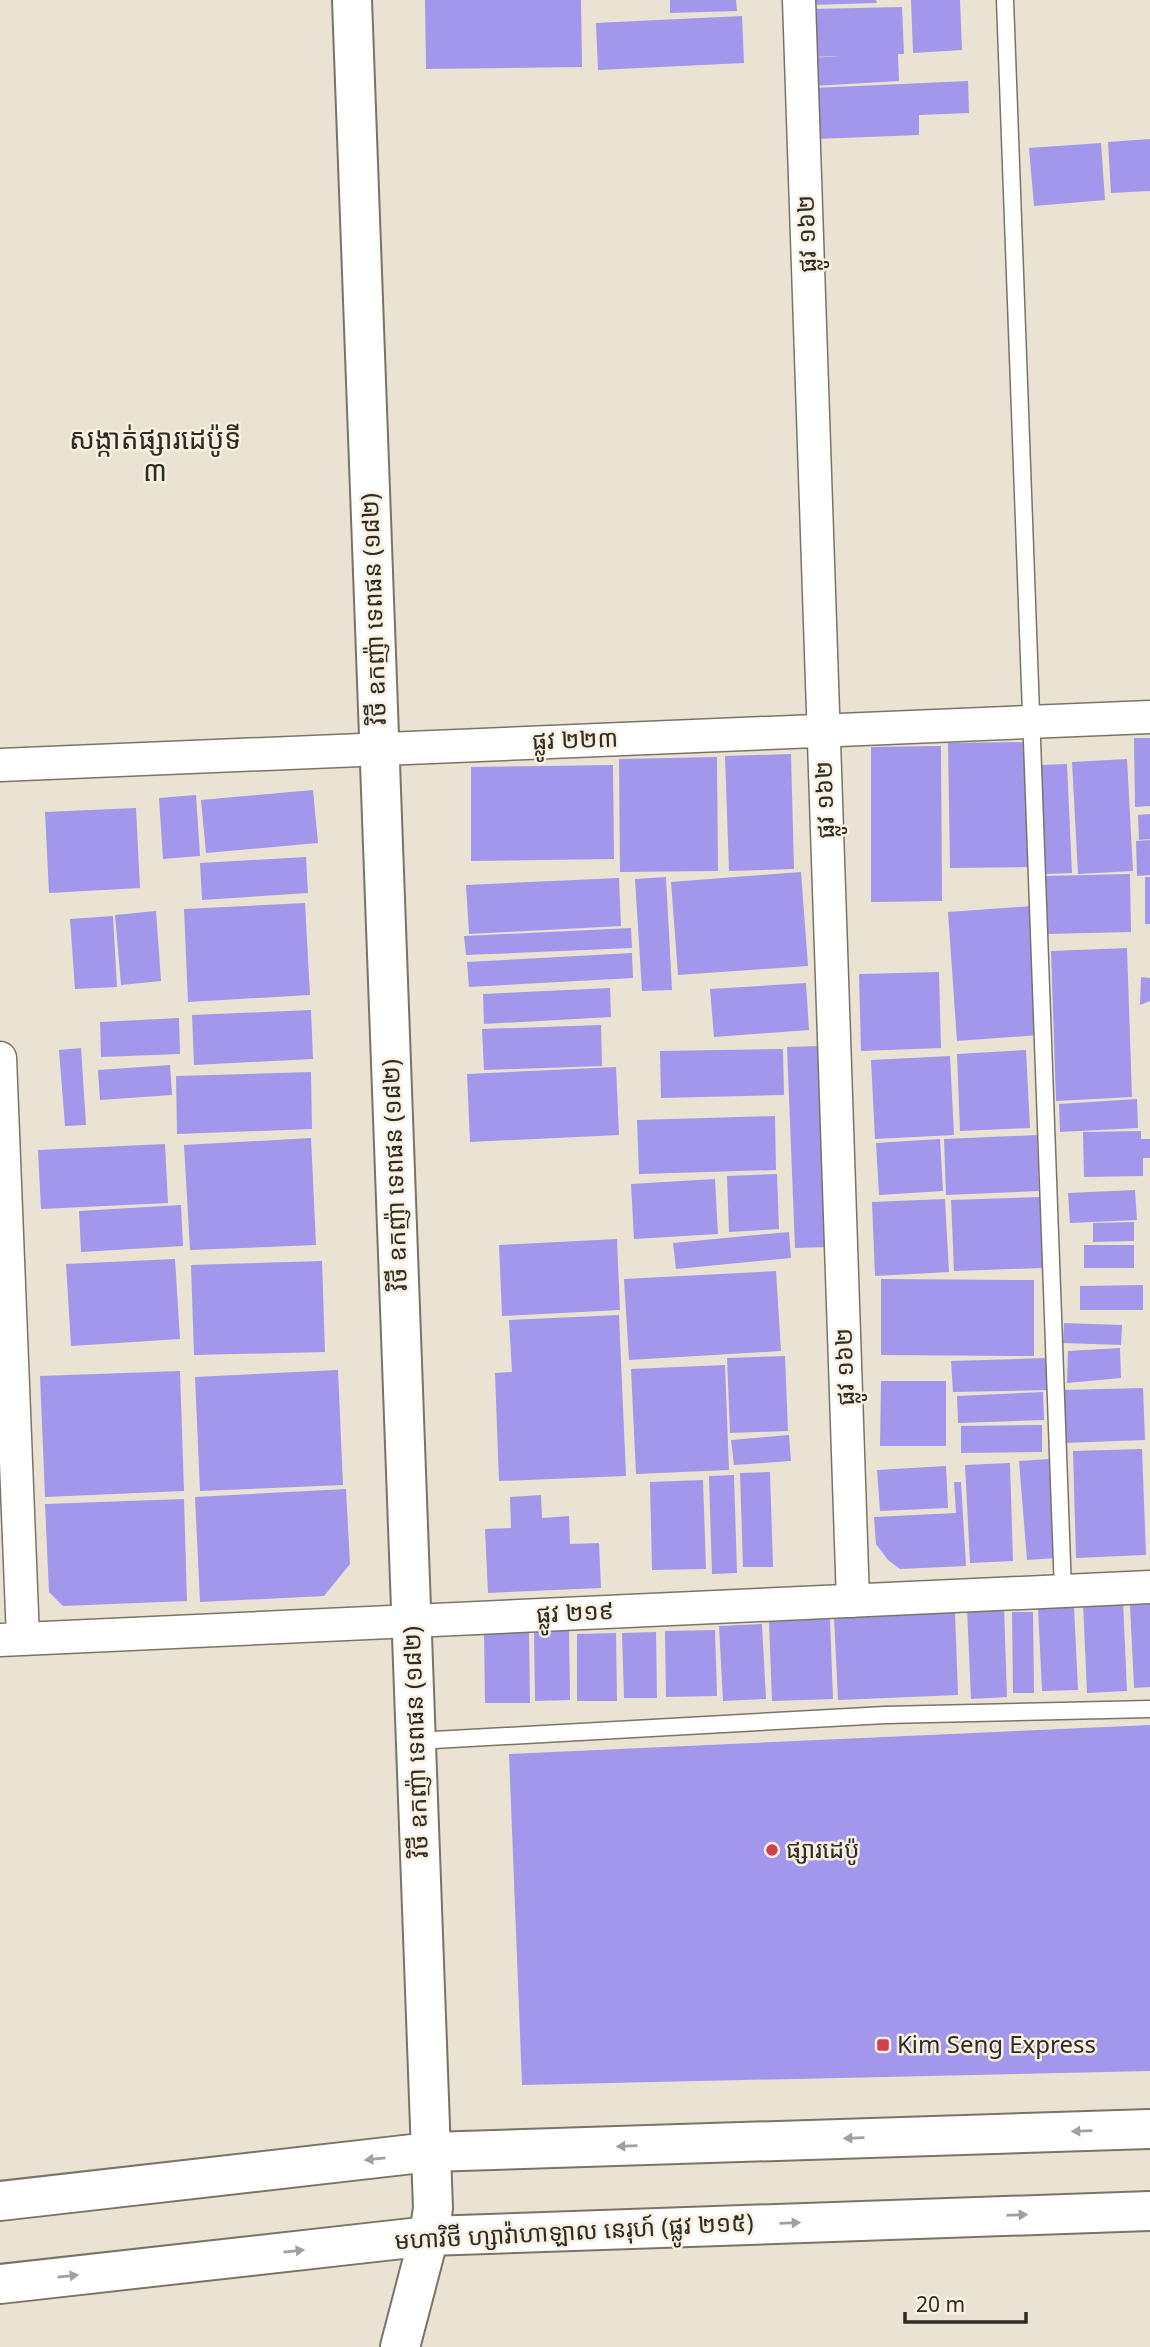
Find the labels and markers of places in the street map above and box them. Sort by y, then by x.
place label: ផ្សារដេប៉ូ [786,1832,860,1866]
marker: ផ្សារដេប៉ូ [764,1842,780,1858]
place label: Kim Seng Express [897,2027,1096,2060]
marker: Kim Seng Express [875,2037,891,2053]

